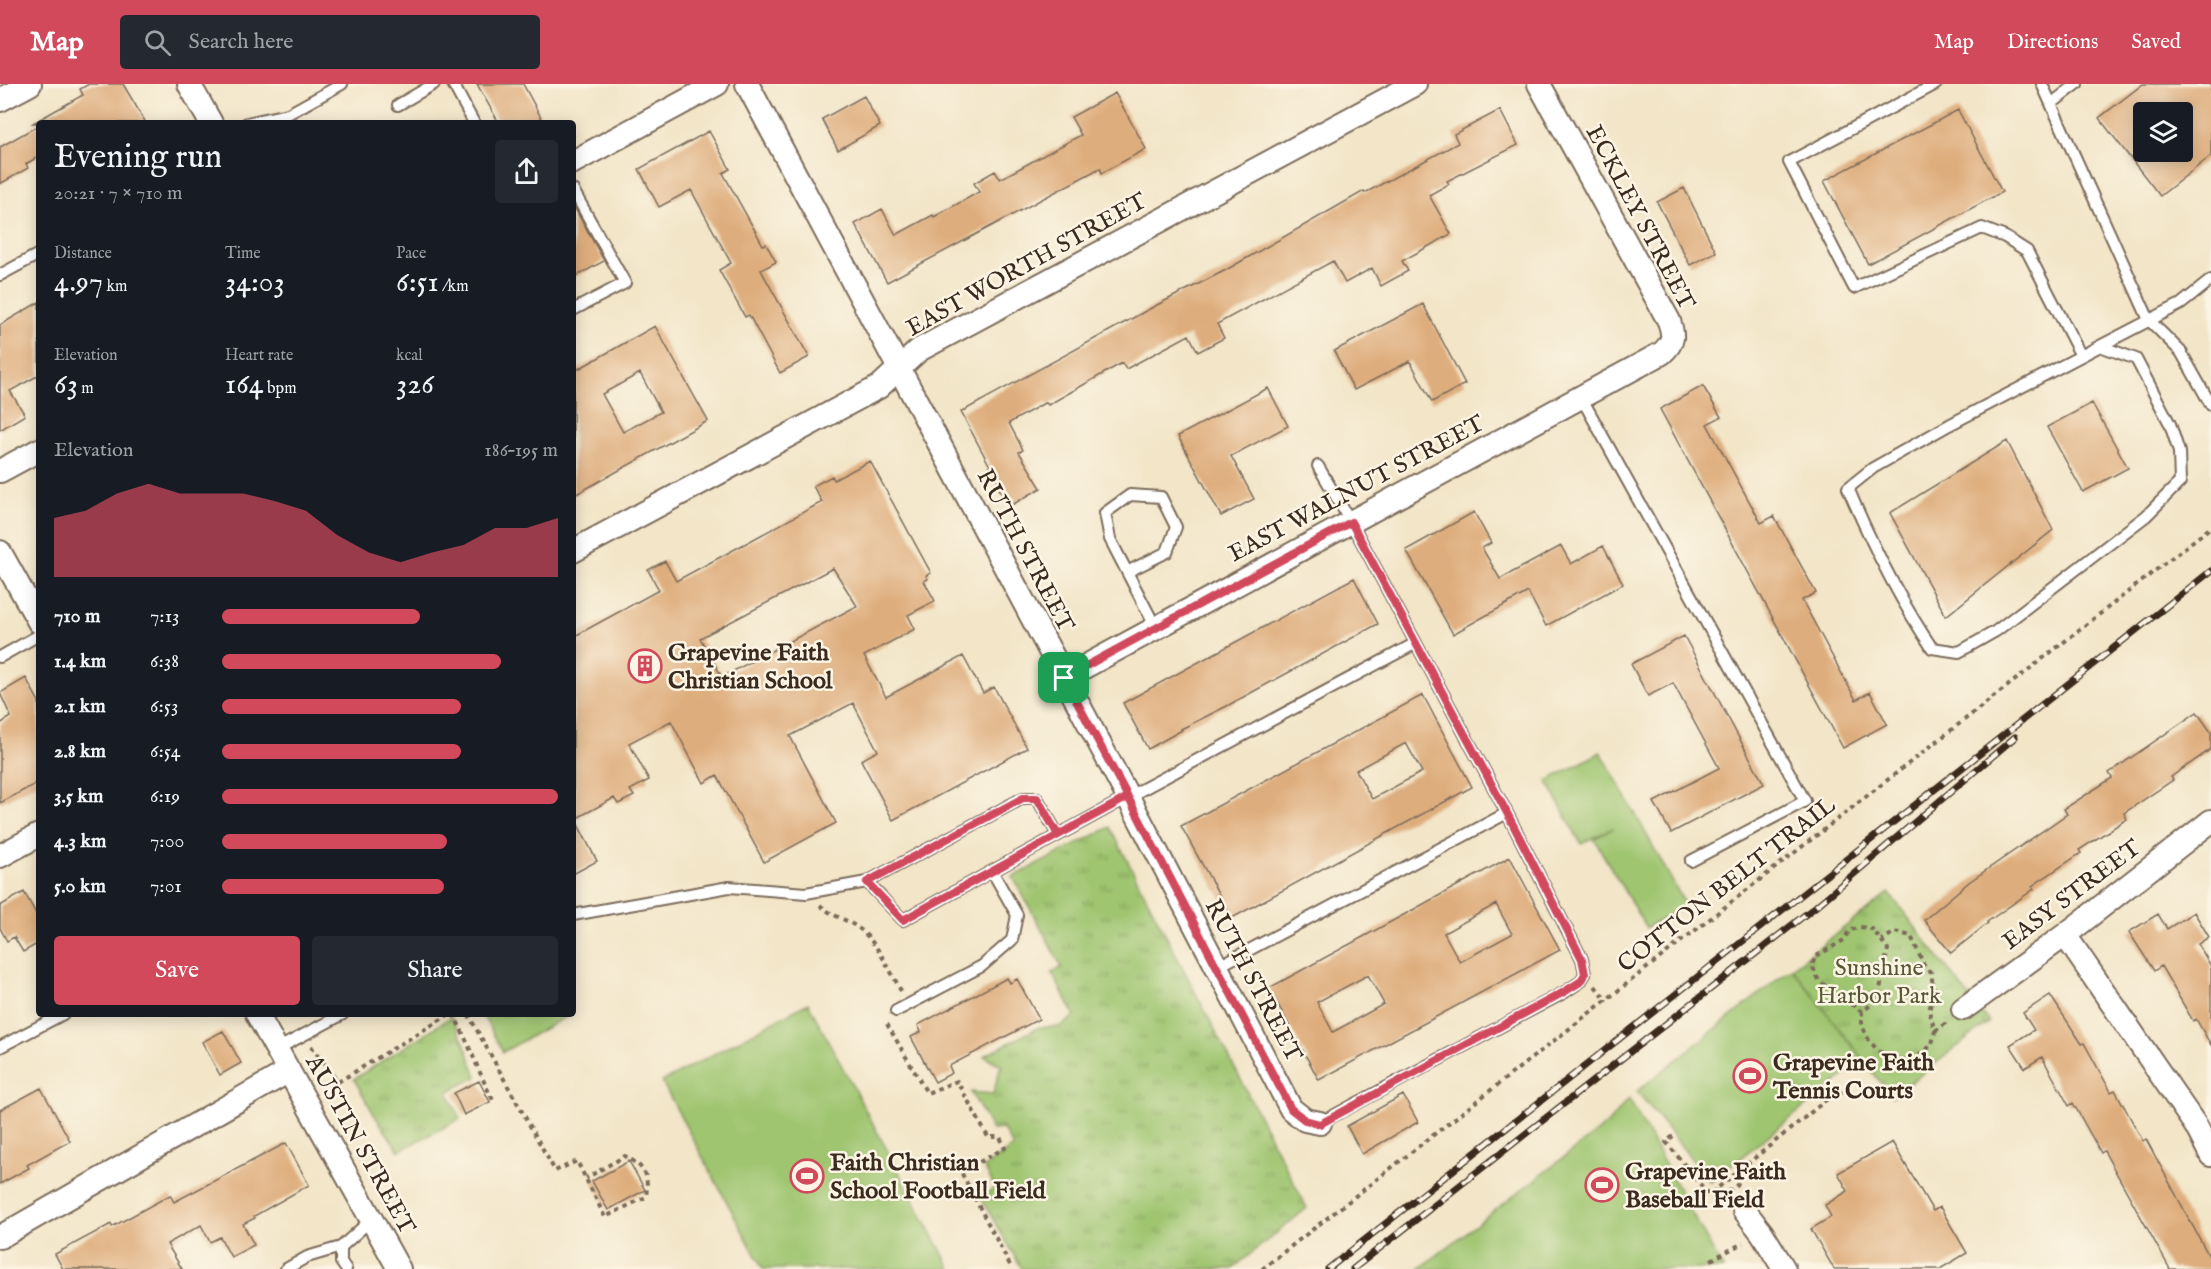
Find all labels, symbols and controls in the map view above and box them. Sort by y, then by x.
search box [120,15,540,69]
text: Map [30,25,84,60]
icon: search [141,26,174,59]
text: Search here [189,28,293,56]
text: Map [1934,29,1974,56]
text: Directions [2007,29,2098,56]
text: Saved [2131,29,2181,56]
map controls [2133,102,2193,162]
button: layers [2133,102,2193,162]
street label: ECKLEY STREET [1578,120,1702,316]
text: Evening run [54,137,222,179]
button: share [495,140,558,203]
text: 20:21 · 7 × 710 m [54,181,182,206]
street label: EAST WORTH STREET [901,186,1153,344]
text: Distance [54,244,112,264]
text: Time [225,244,261,264]
text: Pace [396,244,426,264]
text: 4.97 [54,264,103,302]
text: 34:03 [225,264,285,302]
text: 6:51 [396,264,439,302]
text: km [103,277,127,297]
text: /km [439,277,469,297]
text: Elevation [54,346,117,366]
text: Heart rate [225,346,293,366]
text: kcal [396,346,423,366]
text: 63 [54,366,78,404]
text: 164 [225,366,264,404]
text: 326 [396,366,434,404]
text: m [78,379,94,399]
text: bpm [264,379,297,399]
street label: EAST WALNUT STREET [1223,408,1490,570]
text: Elevation [54,438,133,463]
text: 186–195 m [484,438,558,463]
street label: RUTH STREET [969,464,1081,638]
text: 710 m [54,604,100,629]
text: 7:13 [150,604,180,629]
place label: Grapevine Faith Christian School [668,638,833,697]
building icon: Grapevine Faith Christian School [627,648,663,684]
text: 1.4 km [54,649,106,674]
text: 6:38 [150,649,179,674]
pin [1038,652,1089,703]
icon: arrive [1047,661,1080,694]
text: 2.1 km [54,694,106,719]
text: 6:53 [150,694,178,719]
text: 2.8 km [54,739,106,764]
text: 6:54 [150,739,181,764]
text: 3.5 km [54,784,104,809]
text: 6:19 [150,784,180,809]
street label: COTTON BELT TRAIL [1612,790,1843,980]
text: 4.3 km [54,829,107,854]
text: 7:00 [150,829,184,854]
street label: EASY STREET [1997,833,2148,957]
text: 5.0 km [54,874,106,899]
text: 7:01 [150,874,182,899]
street label: RUTH STREET [1197,894,1309,1068]
button: Save [54,936,300,1005]
button: Share [312,936,558,1005]
park label: Sunshine Harbor Park [1816,953,1942,1012]
place label: Grapevine Faith Tennis Courts [1772,1048,1934,1107]
street label: AUSTIN STREET [297,1049,422,1240]
sports icon: Grapevine Faith Tennis Courts [1732,1058,1768,1094]
place label: Faith Christian School Football Field [830,1148,1047,1207]
place label: Grapevine Faith Baseball Field [1625,1157,1786,1216]
sports icon: Faith Christian School Football Field [789,1158,825,1194]
sports icon: Grapevine Faith Baseball Field [1584,1167,1620,1203]

